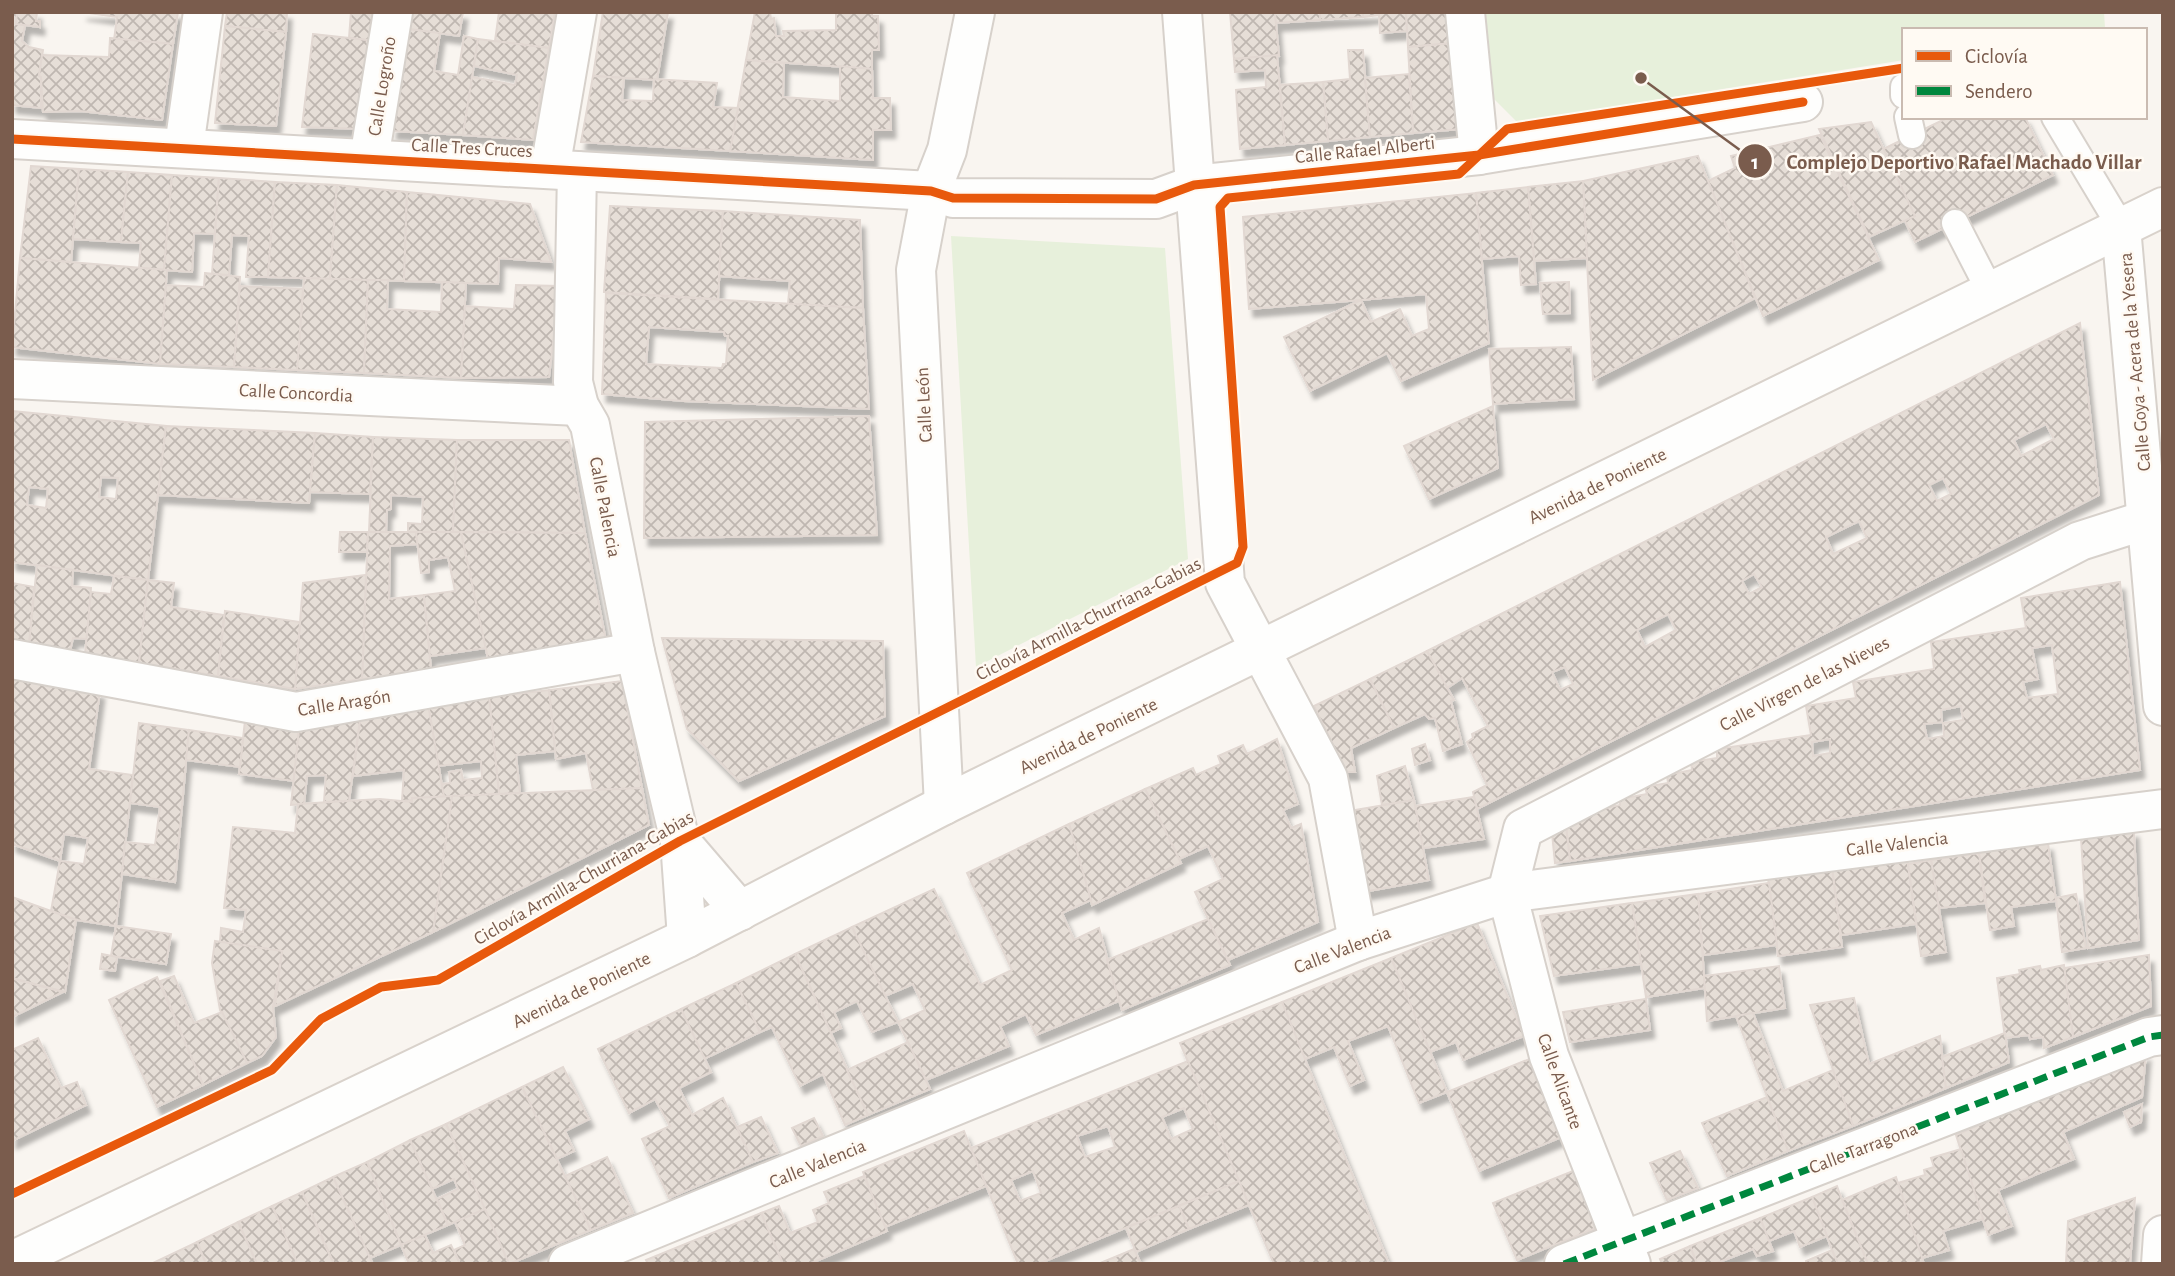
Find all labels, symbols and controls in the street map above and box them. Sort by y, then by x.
legend [1902,28,2147,119]
street label: Calle Logroño [365,35,400,137]
text: Ciclovía [1965,46,2028,67]
text: Sendero [1965,81,2033,102]
street label: Calle Rafael Alberti [1294,134,1436,167]
street label: Calle Tres Cruces [411,136,533,161]
callout: Complejo Deportivo Rafael Machado Villar [1738,140,2156,182]
text: 1 [1751,152,1759,173]
text: Complejo Deportivo Rafael Machado Villar [1787,152,2142,173]
street label: Calle Goya - Acera de la Yesera [2116,251,2155,472]
street label: Calle León [913,367,936,443]
street label: Calle Concordia [238,381,354,406]
street label: Avenida de Poniente [1526,445,1670,528]
street label: Calle Palencia [585,455,624,559]
street label: Ciclovía Armilla-Churriana-Gabias [973,554,1204,685]
street label: Calle Virgen de las Nieves [1717,633,1893,735]
street label: Calle Aragón [296,687,392,720]
street label: Avenida de Poniente [1017,695,1161,778]
street label: Ciclovía Armilla-Churriana-Gabias [471,808,697,949]
street label: Calle Valencia [1845,829,1949,860]
street label: Calle Valencia [1291,923,1394,978]
street label: Avenida de Poniente [510,949,654,1032]
street label: Calle Alicante [1534,1031,1586,1132]
street label: Calle Tarragona [1807,1119,1921,1178]
street label: Calle Valencia [767,1136,869,1192]

